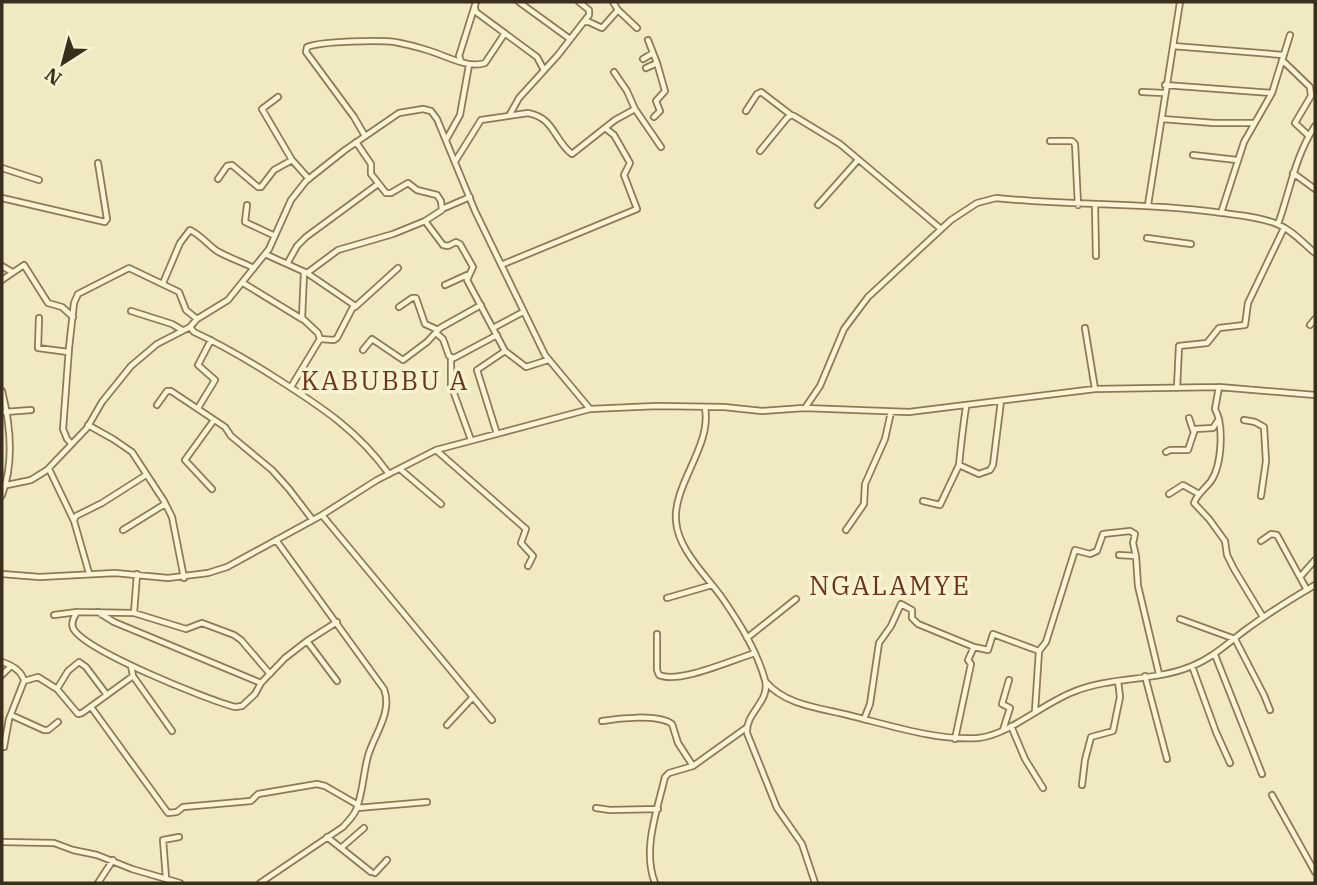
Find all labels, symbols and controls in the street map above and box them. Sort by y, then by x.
north arrow [28,28,98,98]
text: N [40,63,66,91]
district label: KABUBBU A [301,363,469,397]
district label: NGALAMYE [809,568,971,602]

